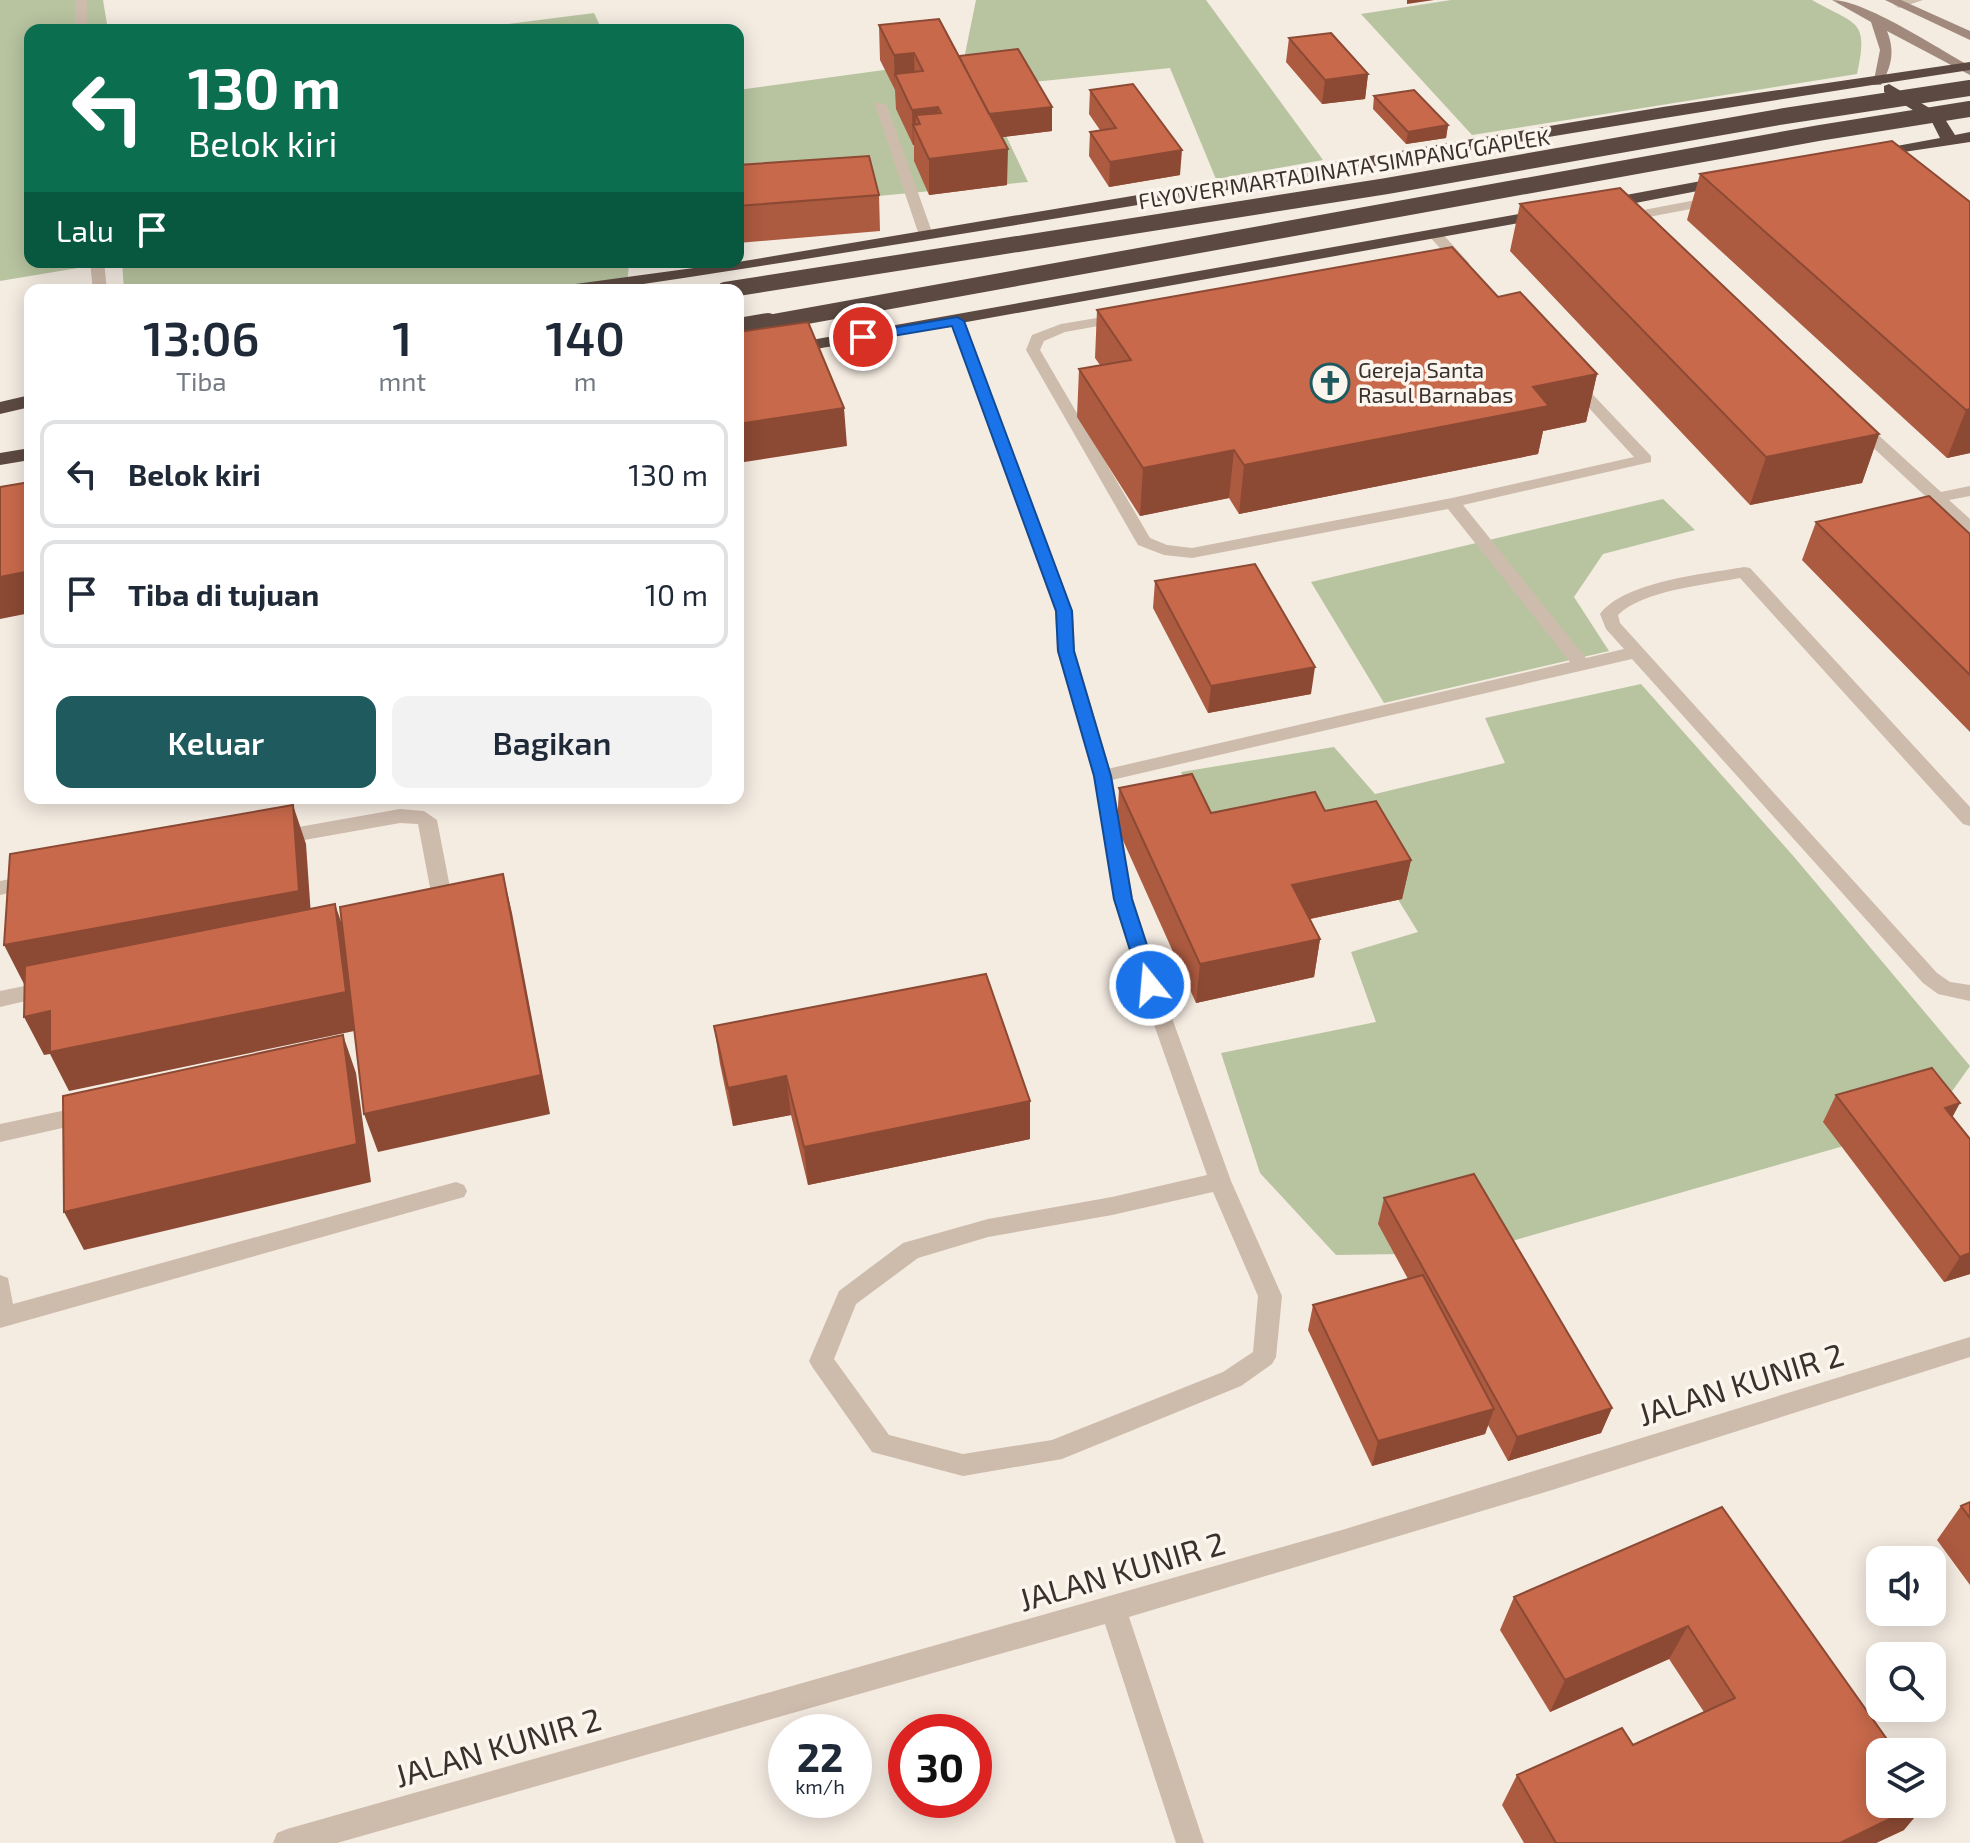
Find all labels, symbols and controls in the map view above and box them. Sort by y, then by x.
text: 130 m [188,53,341,120]
icon: left [56,56,160,160]
text: Belok kiri [188,121,337,164]
street label: FLYOVER MARTADINATA SIMPANG GAPLEK [1136,123,1551,213]
icon: arrive [130,208,174,252]
text: Lalu [56,212,114,248]
pin [829,303,897,371]
text: 13:06 [143,308,260,366]
text: 1 [392,308,412,366]
text: 140 [545,308,625,366]
icon: arrive [841,315,885,359]
place label: Gereja Santa Rasul Barnabas [1358,356,1513,407]
church icon: Gereja Santa Rasul Barnabas [1309,362,1351,404]
text: Tiba [176,365,227,396]
text: mnt [378,365,426,396]
text: m [574,365,597,396]
icon: left [60,452,104,496]
text: Belok kiri [128,456,261,492]
text: 130 m [628,456,708,492]
icon: arrive [60,572,104,616]
text: Tiba di tujuan [128,576,319,612]
text: 10 m [645,576,708,612]
button: Keluar [56,696,376,788]
button: Bagikan [392,696,712,788]
position arrow [1108,943,1192,1027]
street label: JALAN KUNIR 2 [1633,1334,1848,1432]
street label: JALAN KUNIR 2 [1014,1522,1229,1618]
map controls [1866,1546,1946,1818]
button: sound [1866,1546,1946,1626]
button: search [1866,1642,1946,1722]
street label: JALAN KUNIR 2 [390,1698,605,1794]
speed limit sign: 30 [888,1714,992,1818]
text: 22 [797,1732,843,1780]
button: layers [1866,1738,1946,1818]
text: km/h [795,1774,845,1798]

